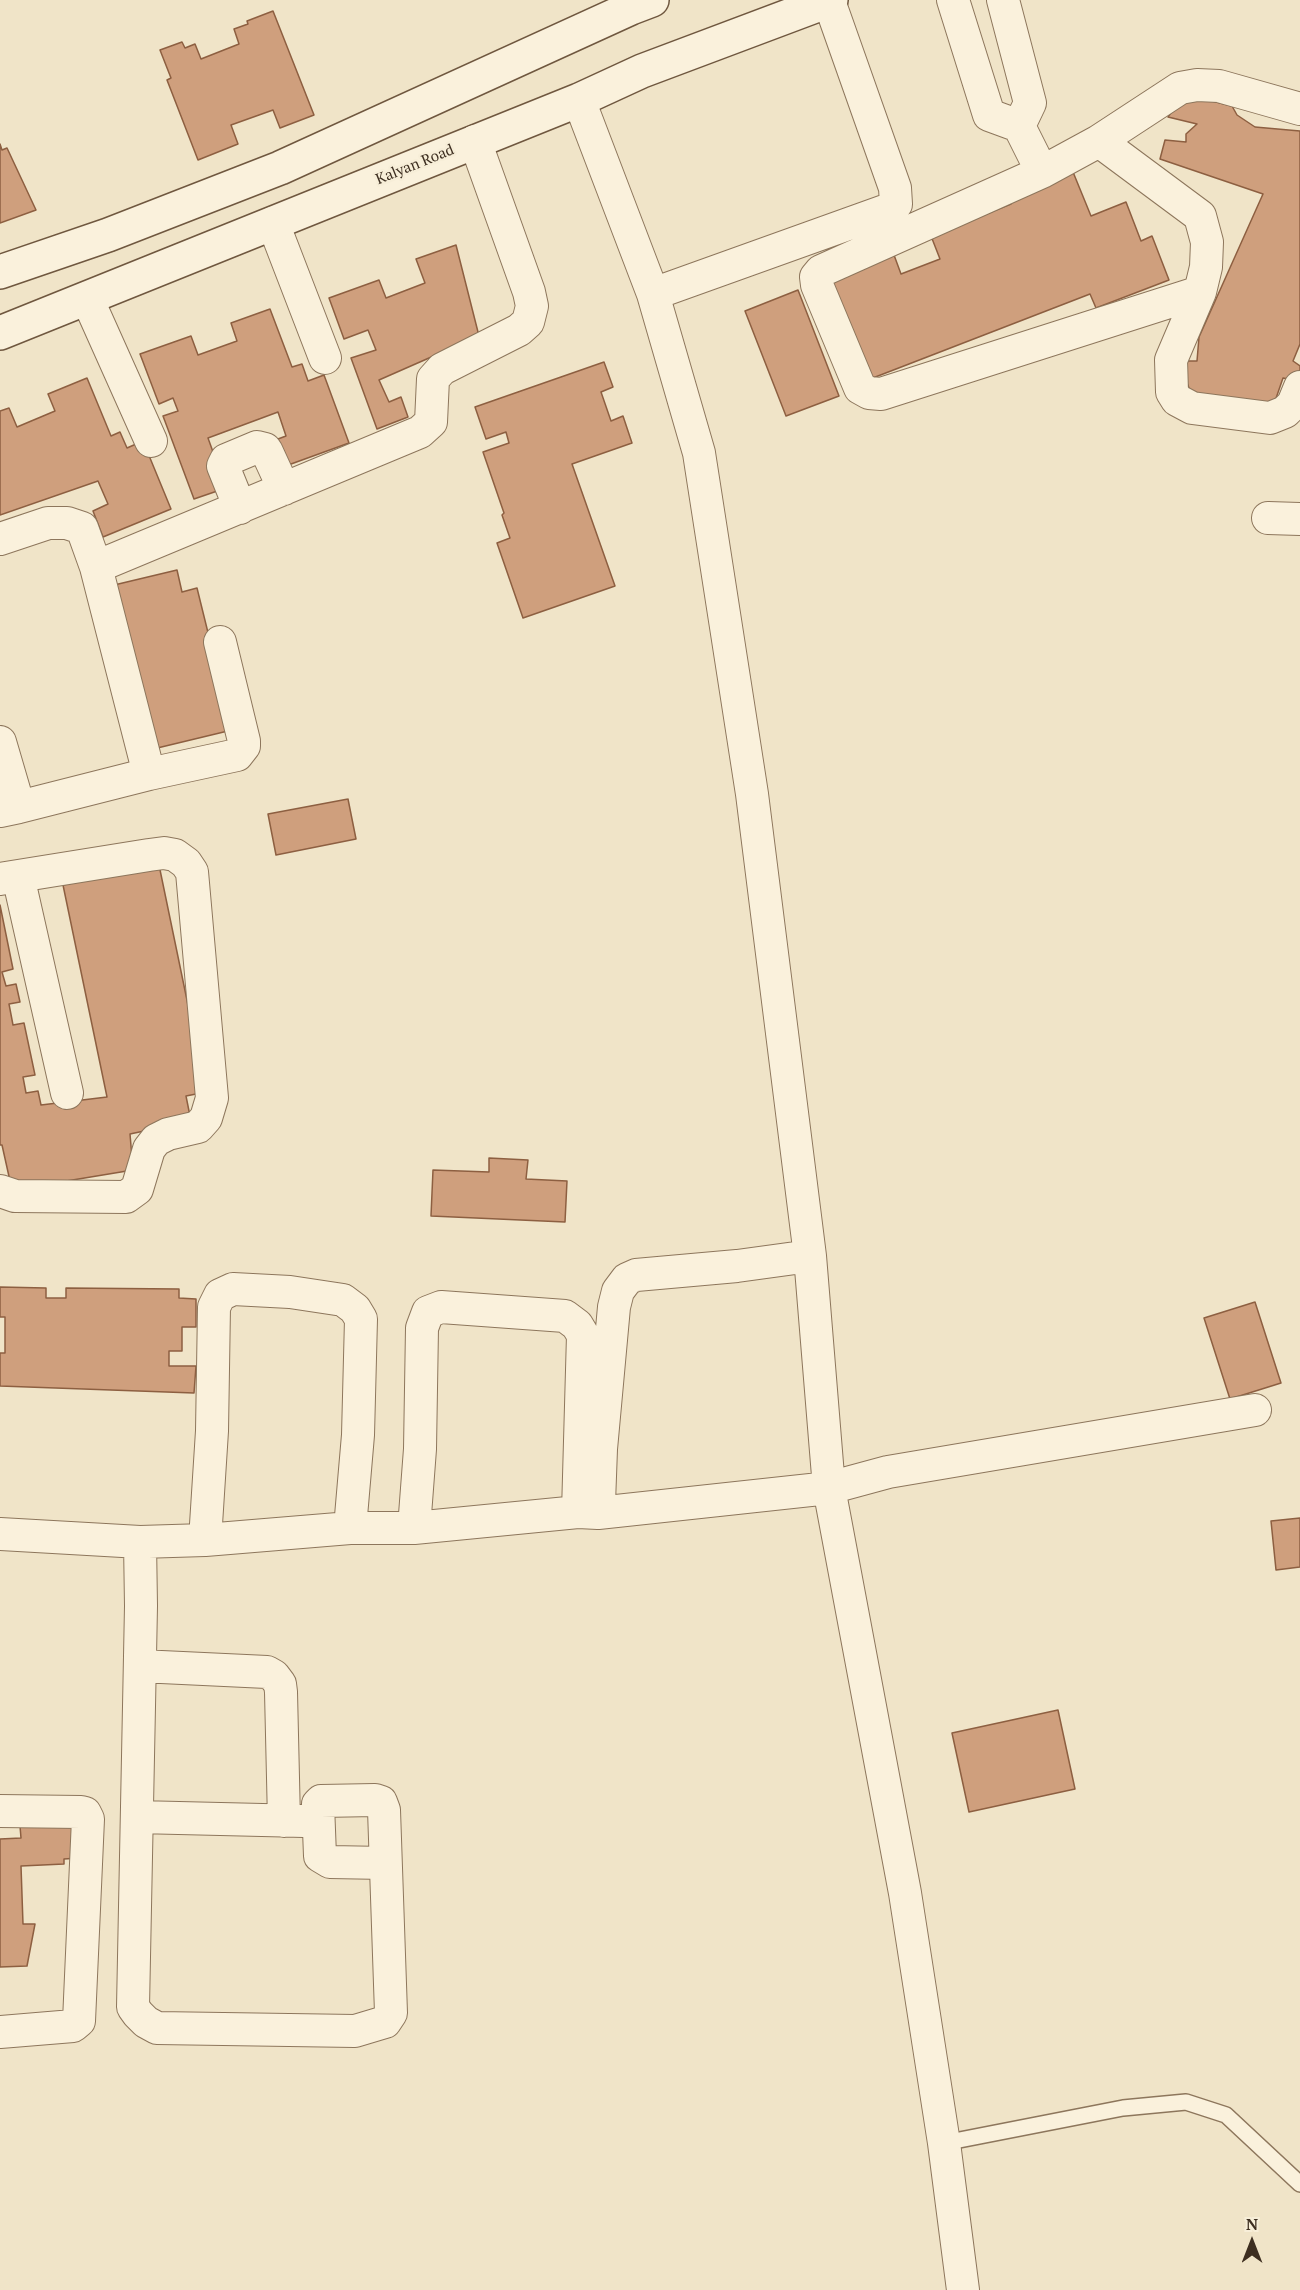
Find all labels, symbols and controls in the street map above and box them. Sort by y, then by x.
street label: Kalyan Road [373,141,457,189]
north arrow [1222,2212,1282,2272]
text: N [1246,2213,1258,2235]

